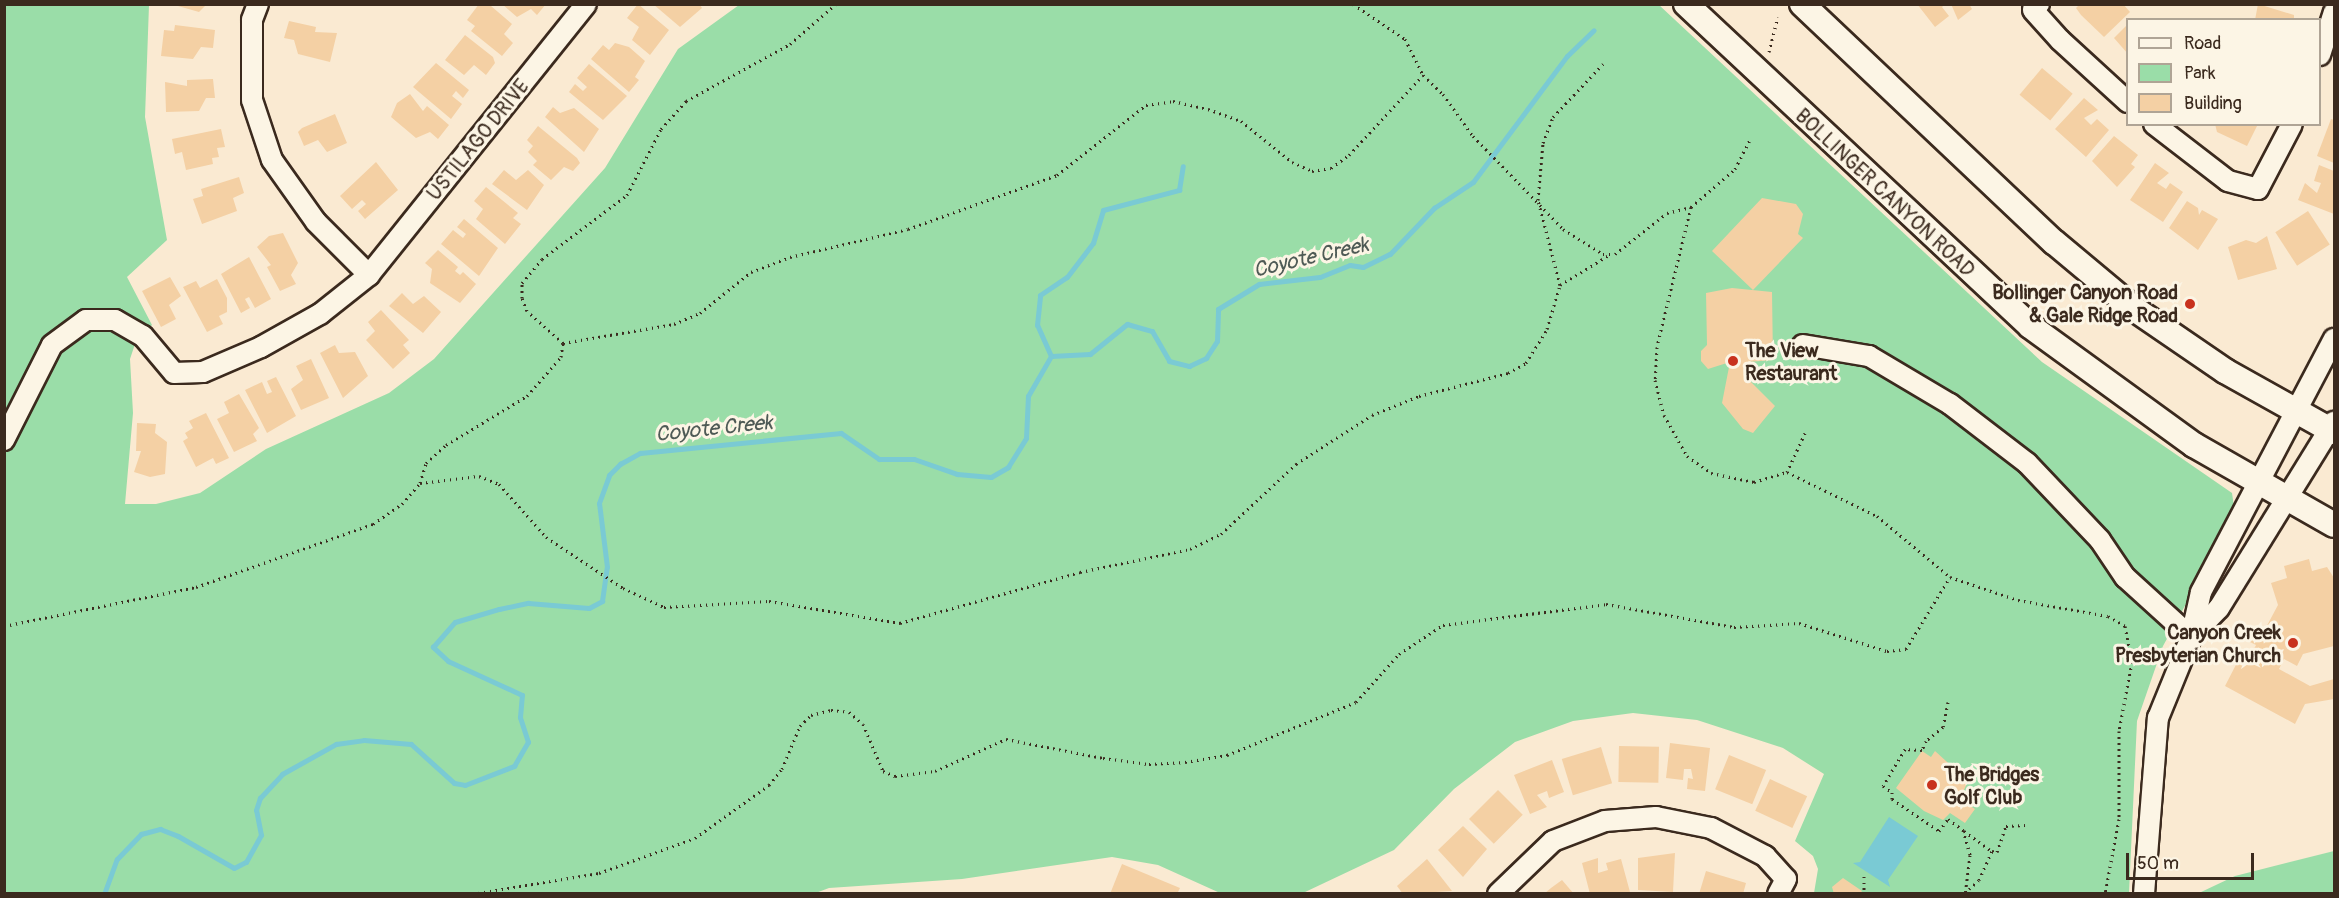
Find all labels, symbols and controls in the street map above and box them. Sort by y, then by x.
legend [2126,18,2321,126]
text: Road [2184,32,2221,55]
text: Park [2184,62,2216,85]
street label: USTILAGO DRIVE [422,75,534,205]
text: Building [2184,92,2242,115]
street label: BOLLINGER CANYON ROAD [1790,104,1980,282]
water label: Coyote Creek [1251,233,1371,283]
place label: Bollinger Canyon Road & Gale Ridge Road [1992,280,2178,327]
marker: Bollinger Canyon Road & Gale Ridge Road [2183,297,2197,311]
place label: The View Restaurant [1745,338,1837,385]
marker: The View Restaurant [1726,354,1740,368]
water label: Coyote Creek [654,410,774,448]
place label: Canyon Creek Presbyterian Church [2115,620,2281,667]
marker: Canyon Creek Presbyterian Church [2286,636,2300,650]
place label: The Bridges Golf Club [1944,762,2039,809]
marker: The Bridges Golf Club [1925,778,1939,792]
scale bar [2129,841,2256,879]
text: 50 m [2137,852,2179,875]

